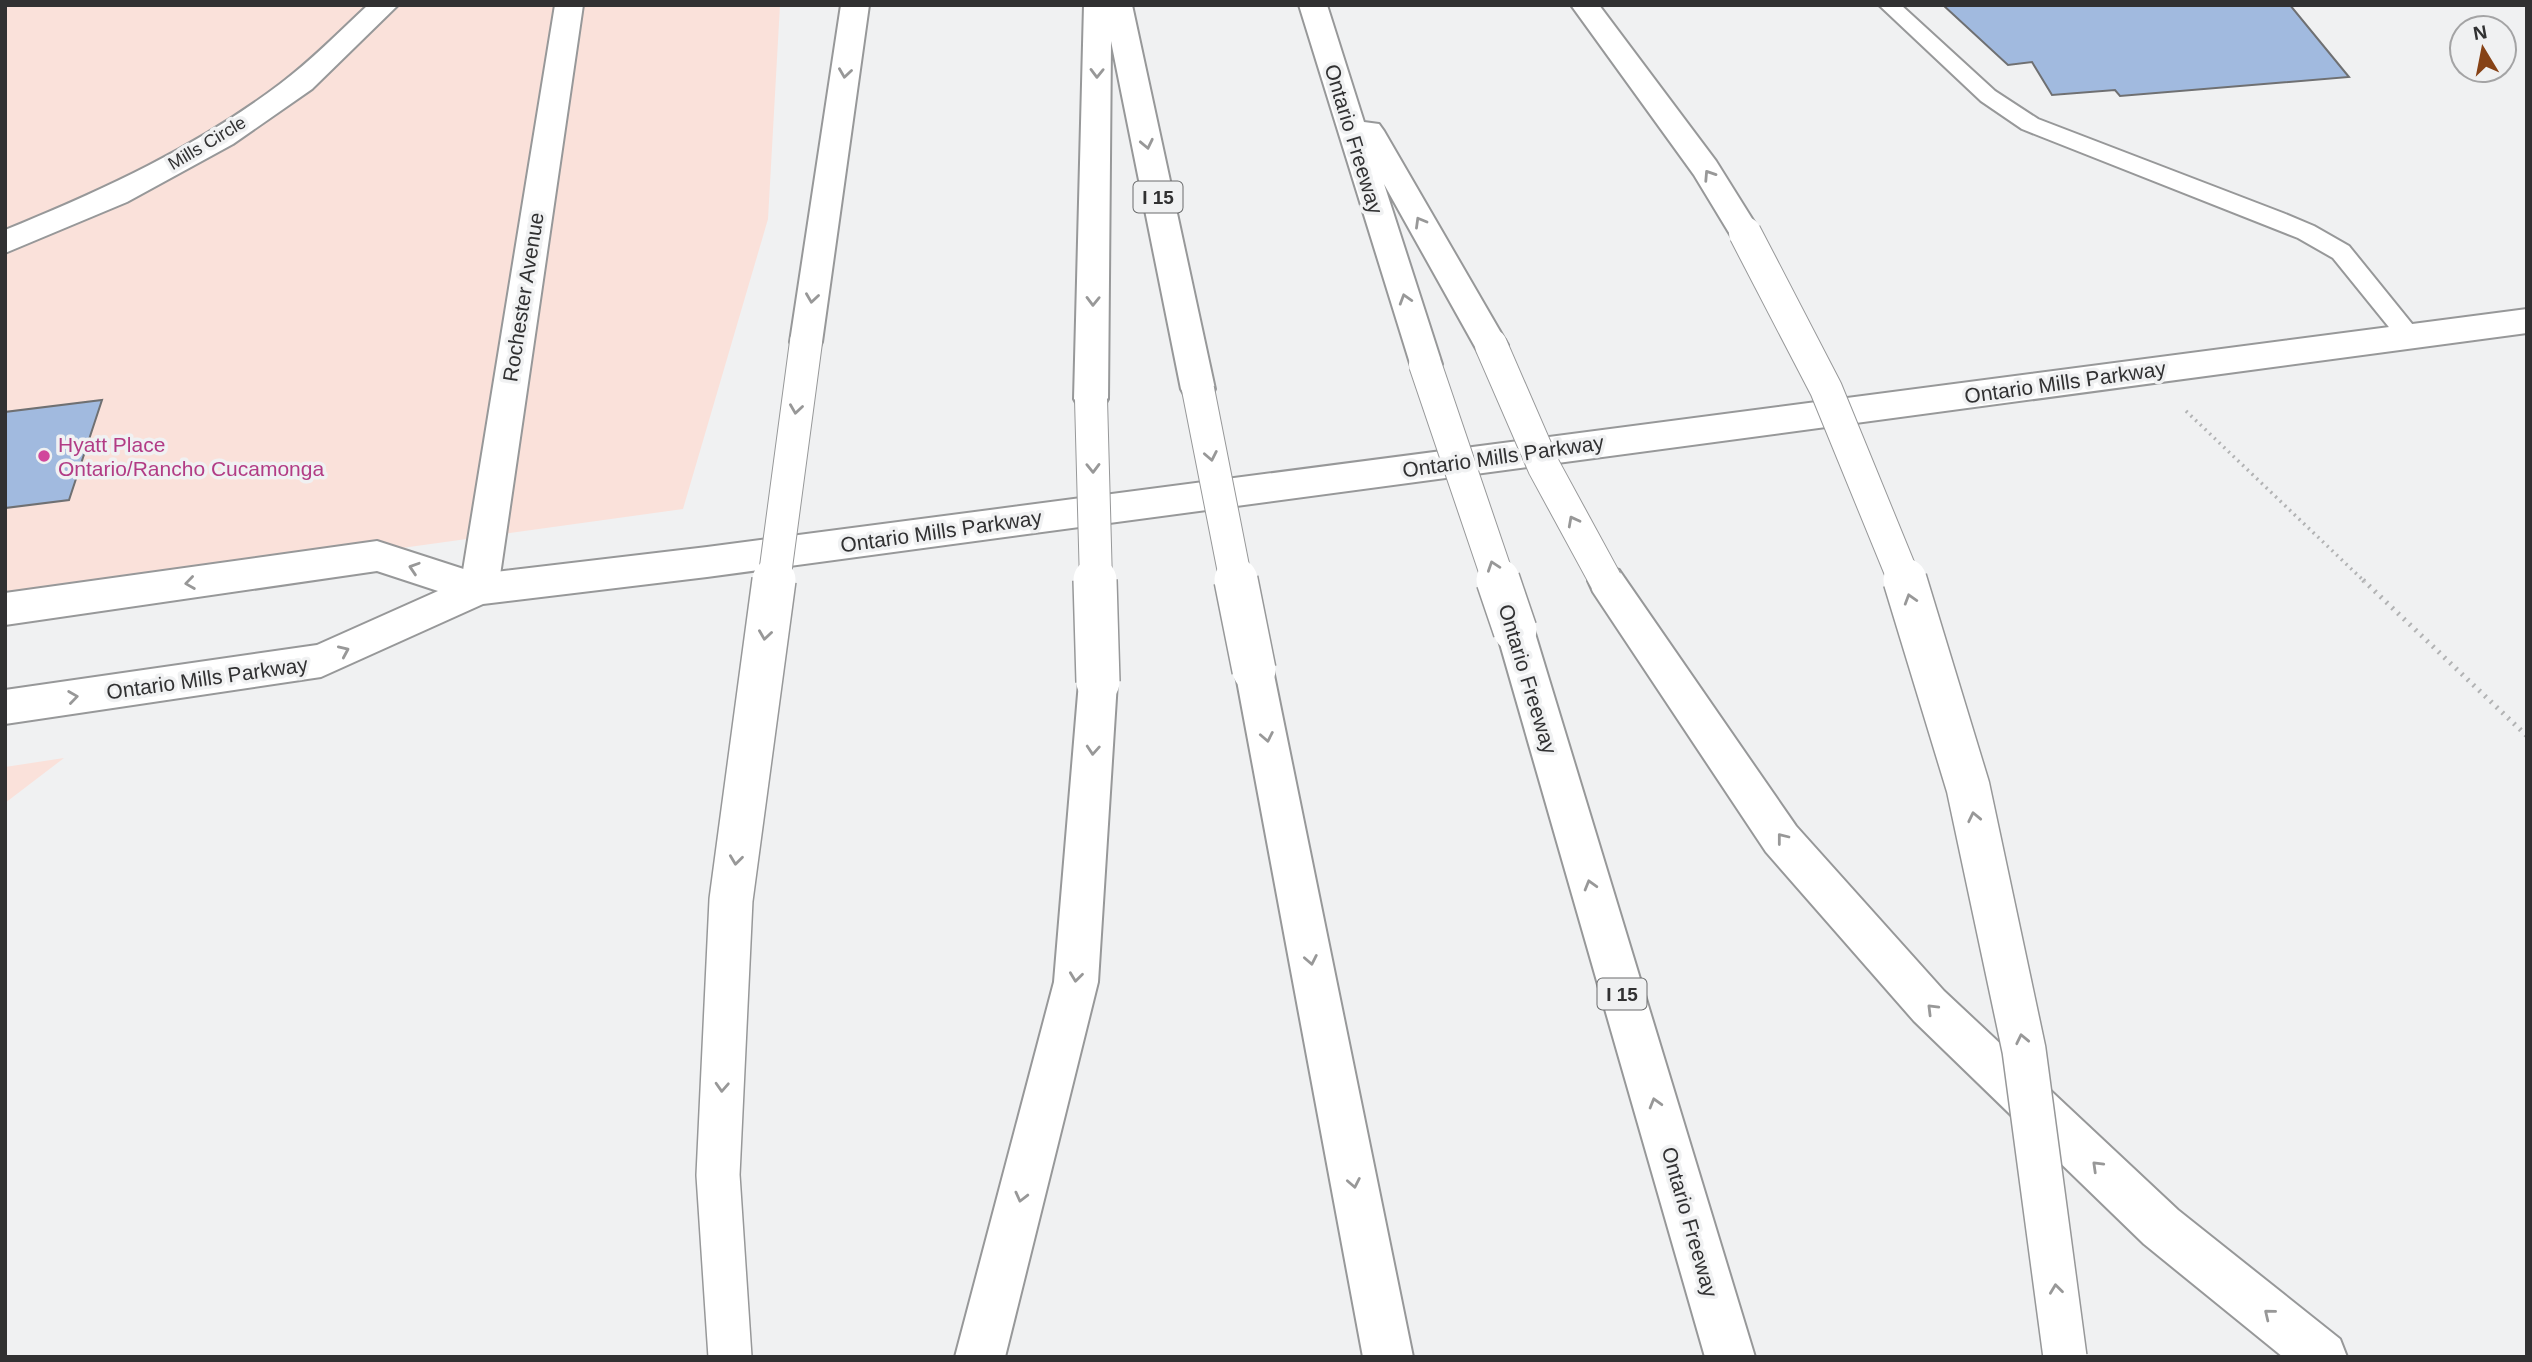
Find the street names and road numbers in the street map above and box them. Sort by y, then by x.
street label: Ontario Freeway [1320,61,1388,217]
street label: Mills Circle [165,112,249,174]
road number: I 15 [1134,182,1182,212]
street label: Rochester Avenue [498,211,548,383]
street label: Ontario Mills Parkway [1963,356,2168,408]
street label: Ontario Mills Parkway [1401,430,1606,482]
street label: Ontario Mills Parkway [839,505,1044,557]
street label: Ontario Freeway [1494,601,1562,757]
street label: Ontario Mills Parkway [105,652,310,704]
road number: I 15 [1598,978,1646,1010]
street label: Ontario Freeway [1658,1144,1723,1300]

